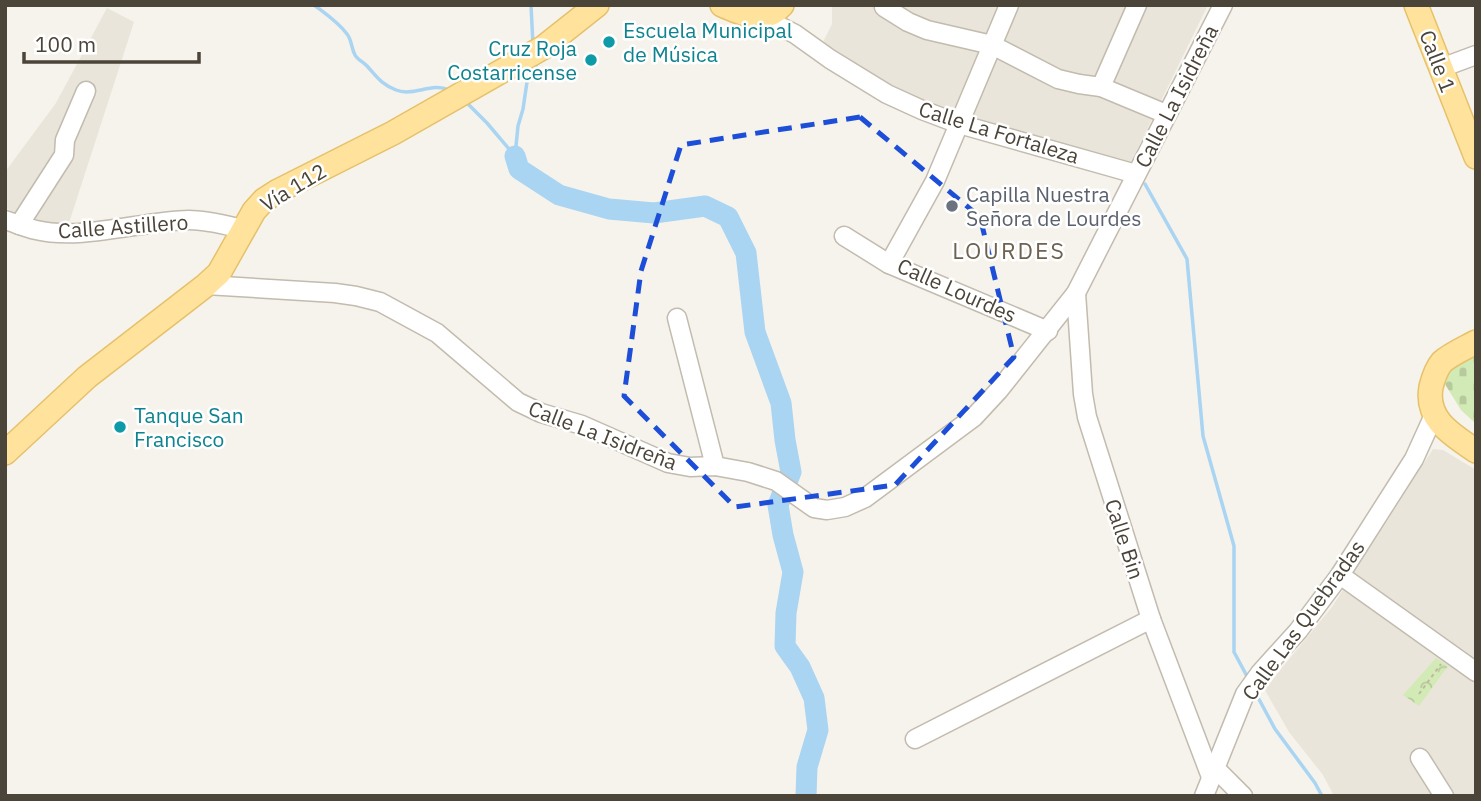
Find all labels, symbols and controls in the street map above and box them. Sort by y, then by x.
place label: Escuela Municipal de Música [623,16,793,68]
street label: Calle La Isidreña [1128,20,1224,172]
scale bar [24,21,200,65]
street label: Calle 1 [1413,26,1463,96]
text: 100 m [35,30,96,58]
place label: Cruz Roja Costarricense [447,34,577,86]
marker: Escuela Municipal de Música [601,34,617,50]
marker: Cruz Roja Costarricense [583,52,599,68]
street label: Calle La Fortaleza [915,94,1083,170]
street label: Vía 112 [255,156,331,218]
place label: Capilla Nuestra Señora de Lourdes [966,180,1141,232]
marker: Capilla Nuestra Señora de Lourdes [944,198,960,214]
street label: Calle Astillero [57,207,189,245]
district label: LOURDES [952,235,1066,265]
street label: Calle Lourdes [893,251,1021,329]
street label: Calle La Isidreña [525,394,681,476]
place label: Tanque San Francisco [134,401,244,453]
marker: Tanque San Francisco [112,419,128,435]
street label: Calle Bin [1099,495,1151,583]
street label: Calle Las Quebradas [1235,534,1371,706]

